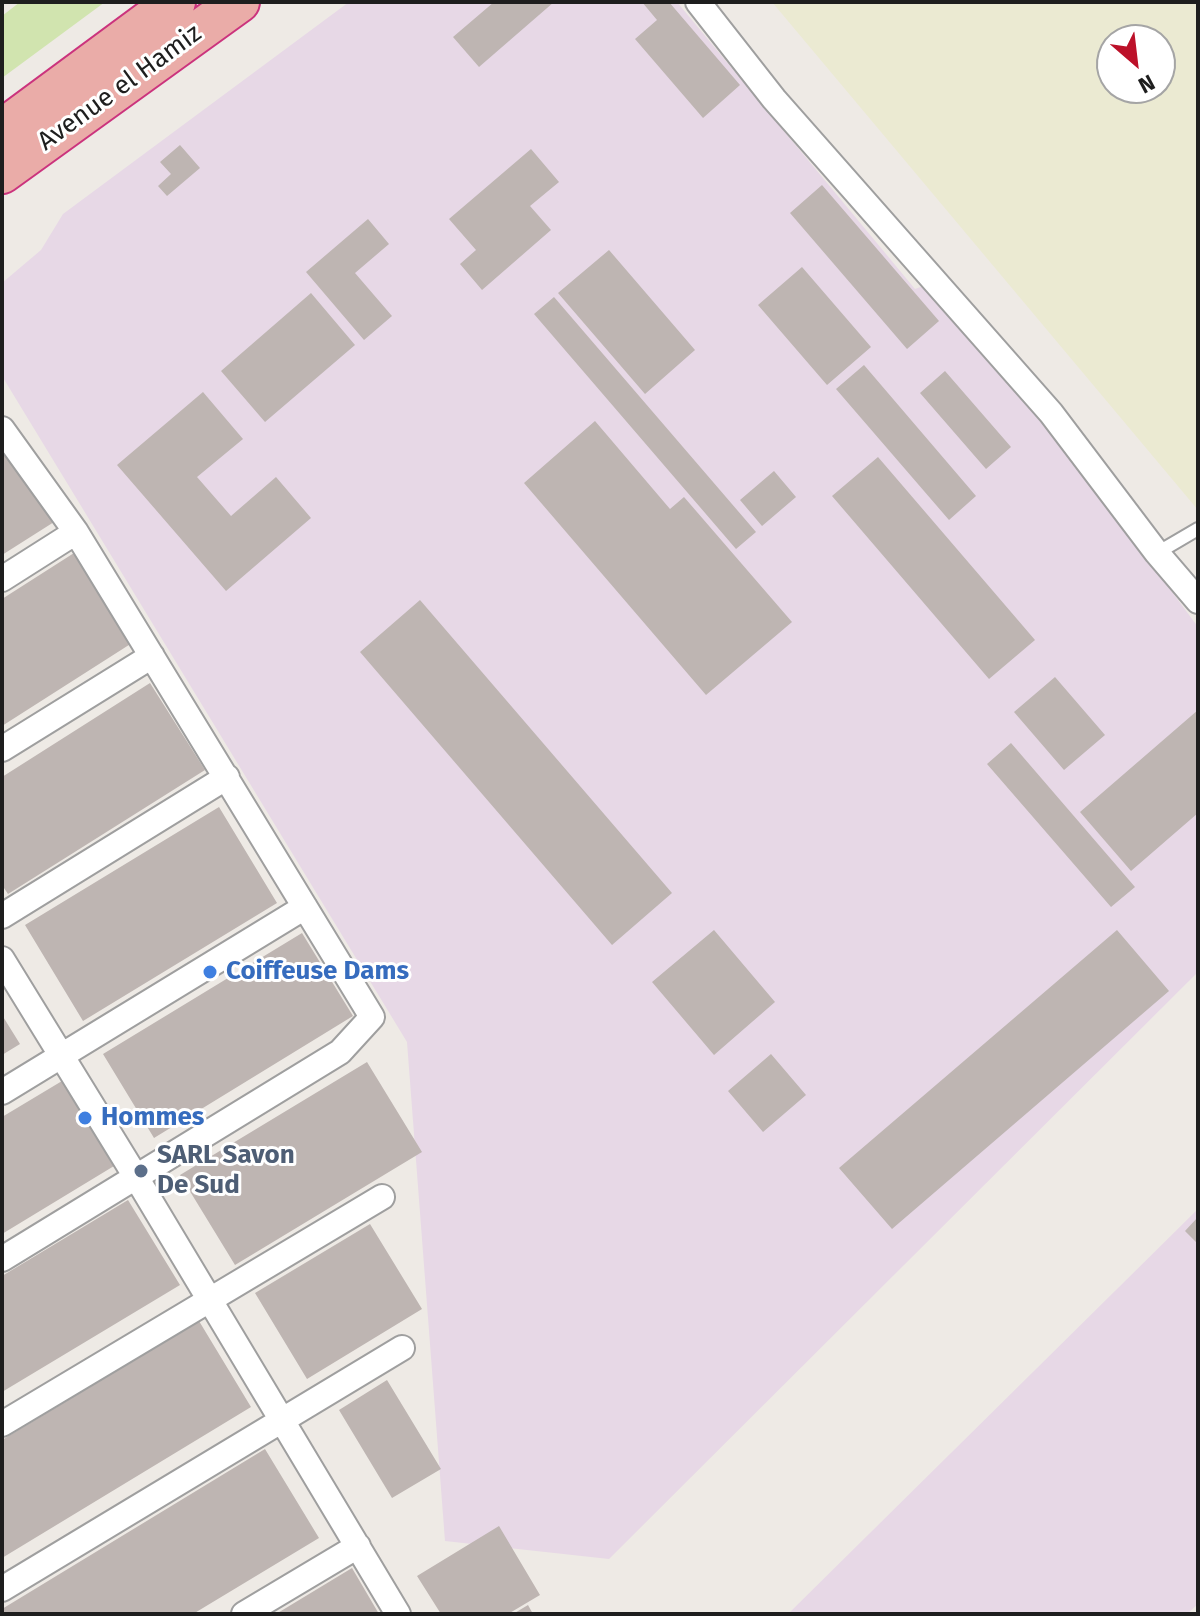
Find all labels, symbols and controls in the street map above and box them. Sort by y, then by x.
street label: Avenue el Hamiz [32,18,208,158]
north arrow [1096,24,1176,104]
text: N [1134,69,1159,99]
place label: Coiffeuse Dams [226,956,409,988]
marker: Coiffeuse Dams [201,963,219,981]
place label: Hommes [101,1102,204,1134]
marker: Hommes [76,1109,94,1127]
place label: SARL Savon De Sud [157,1140,295,1202]
marker: SARL Savon De Sud [132,1162,150,1180]

